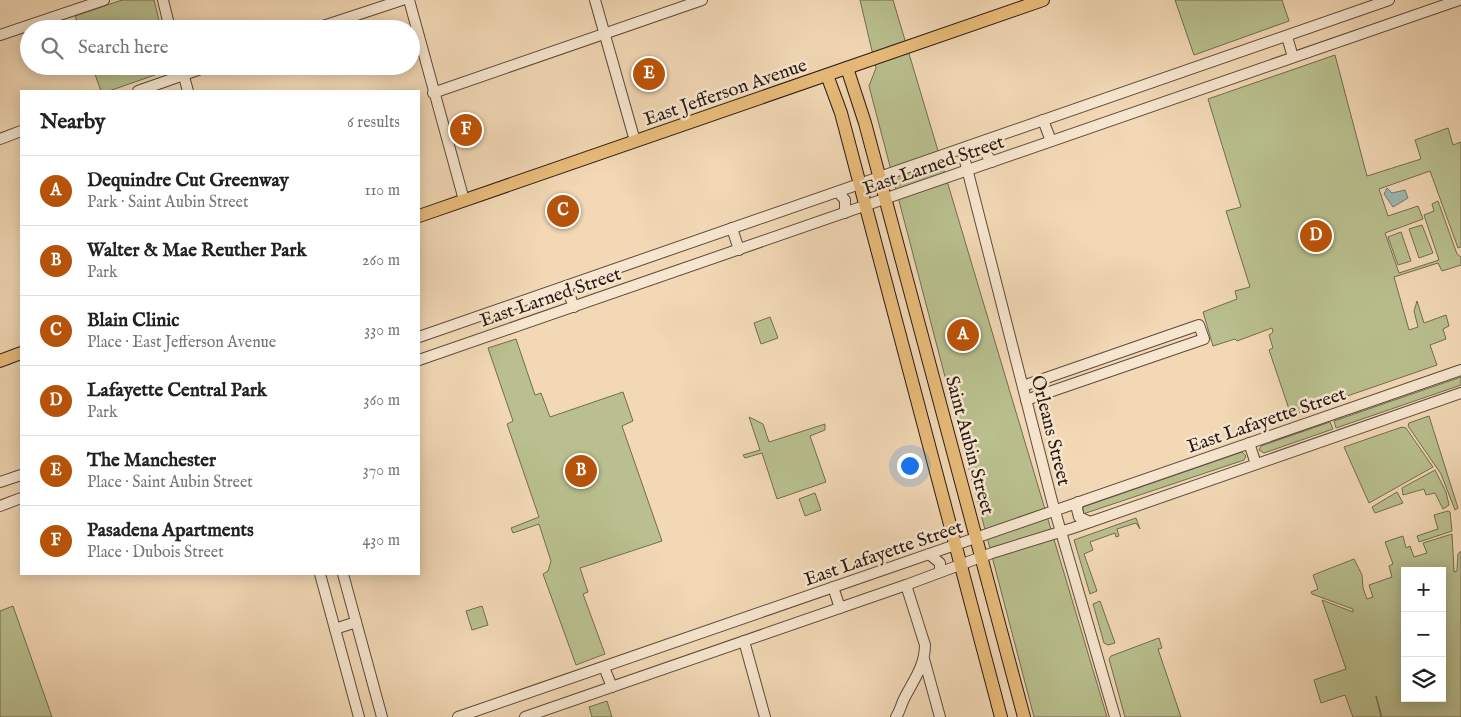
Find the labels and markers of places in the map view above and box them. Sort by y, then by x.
pin: E [633,55,665,93]
pin: F [450,111,482,149]
pin: C [547,192,579,230]
pin: D [1300,217,1332,255]
pin: A [947,316,979,354]
pin: B [565,452,597,490]

